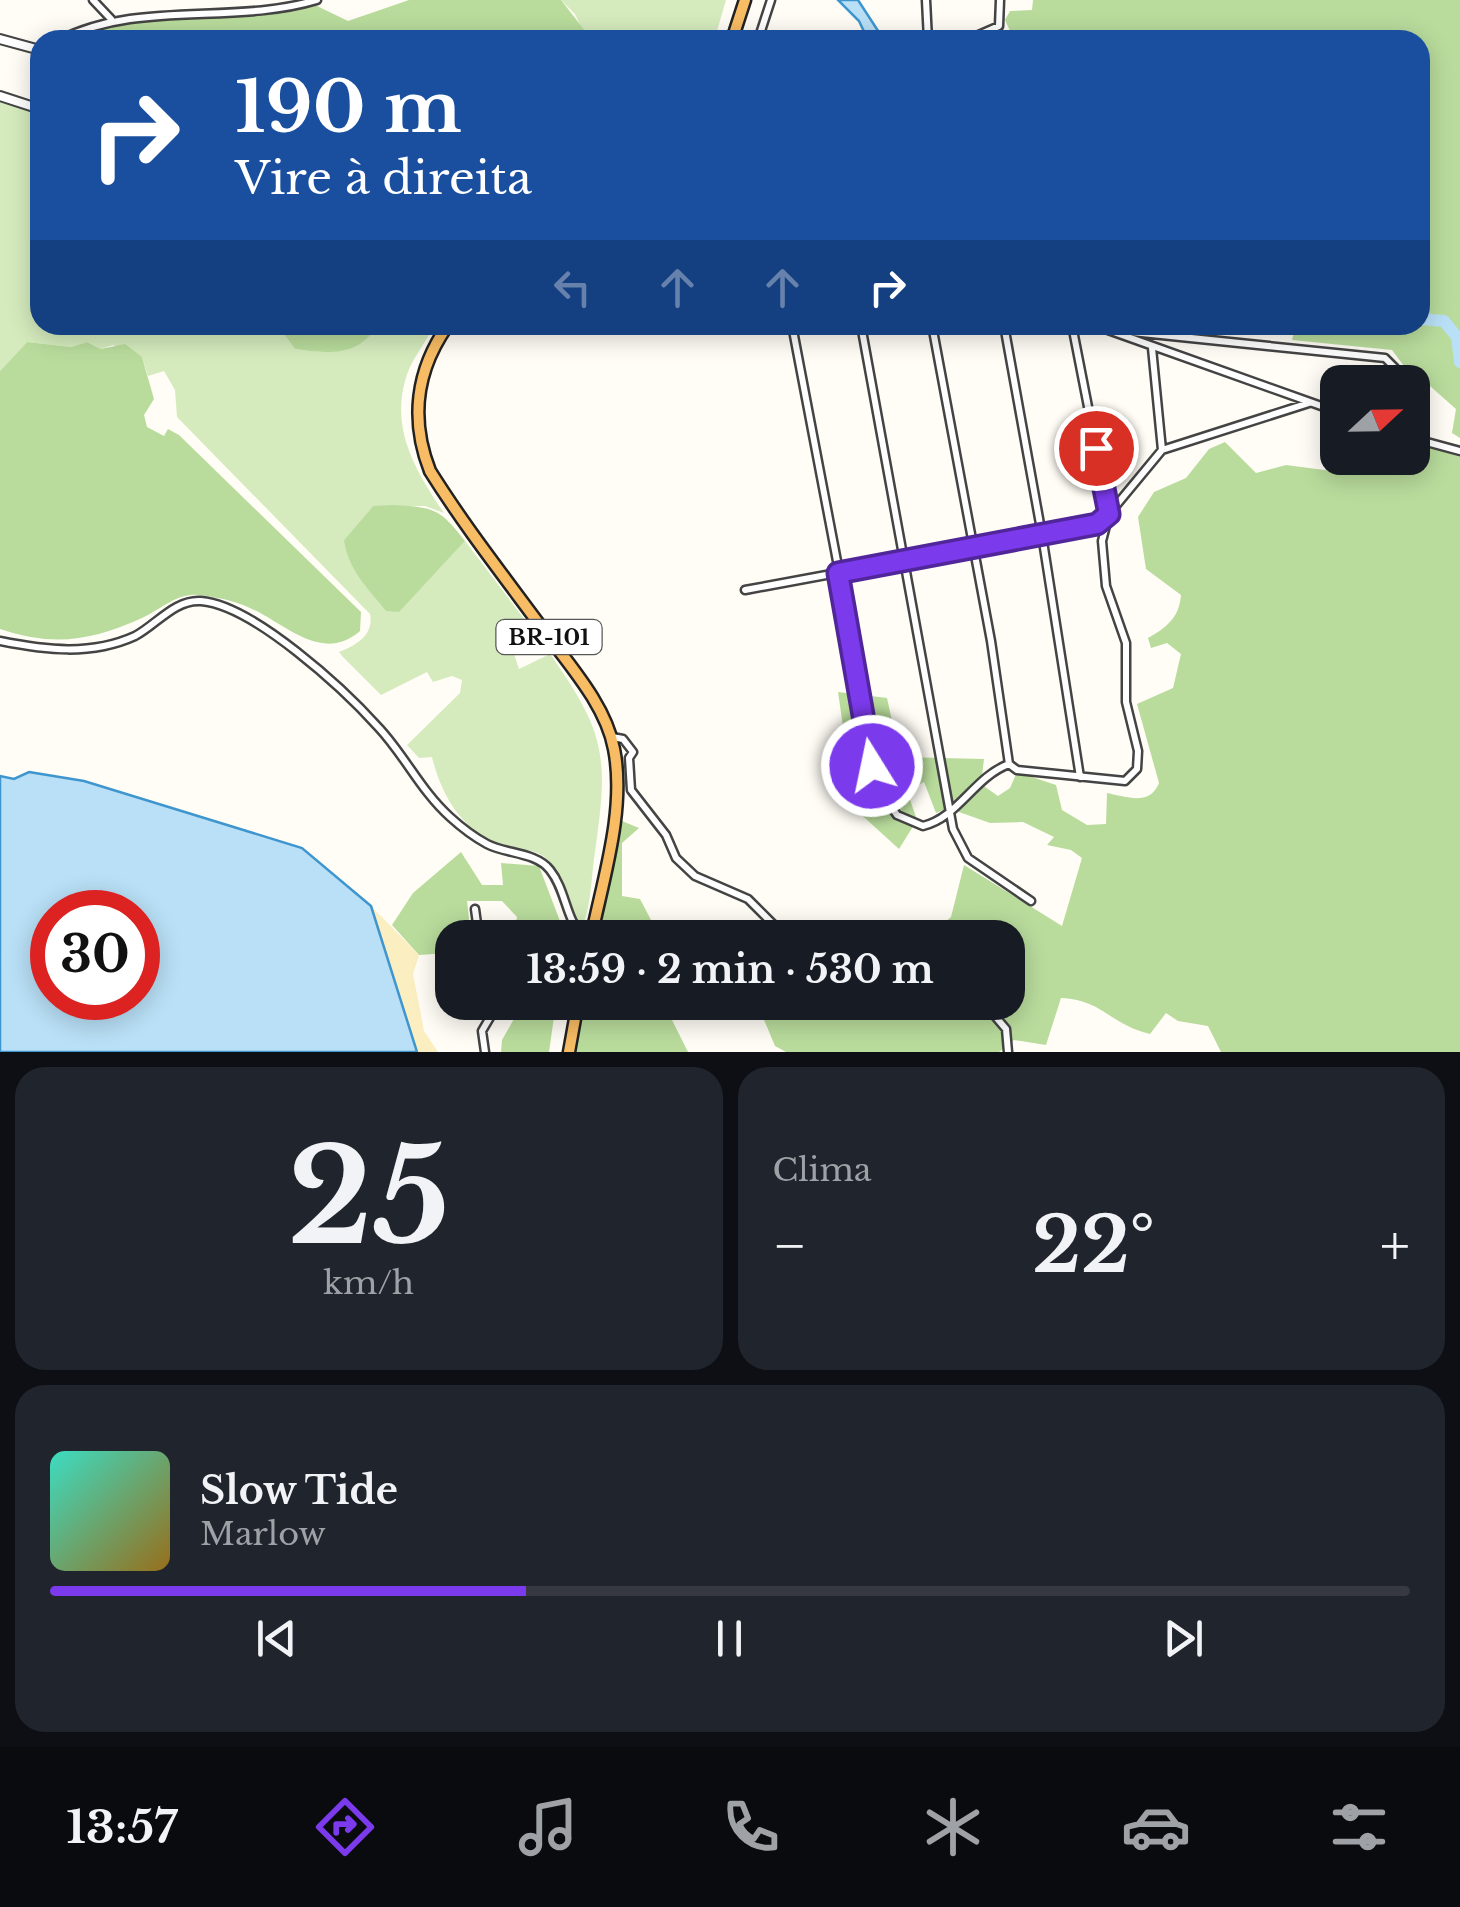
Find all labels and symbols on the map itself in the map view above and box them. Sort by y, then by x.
north arrow [1320,365,1430,475]
pin [1054,406,1139,491]
road number: BR-101 [496,620,602,654]
position arrow [820,714,924,818]
speed limit sign: 30 [30,890,160,1020]

